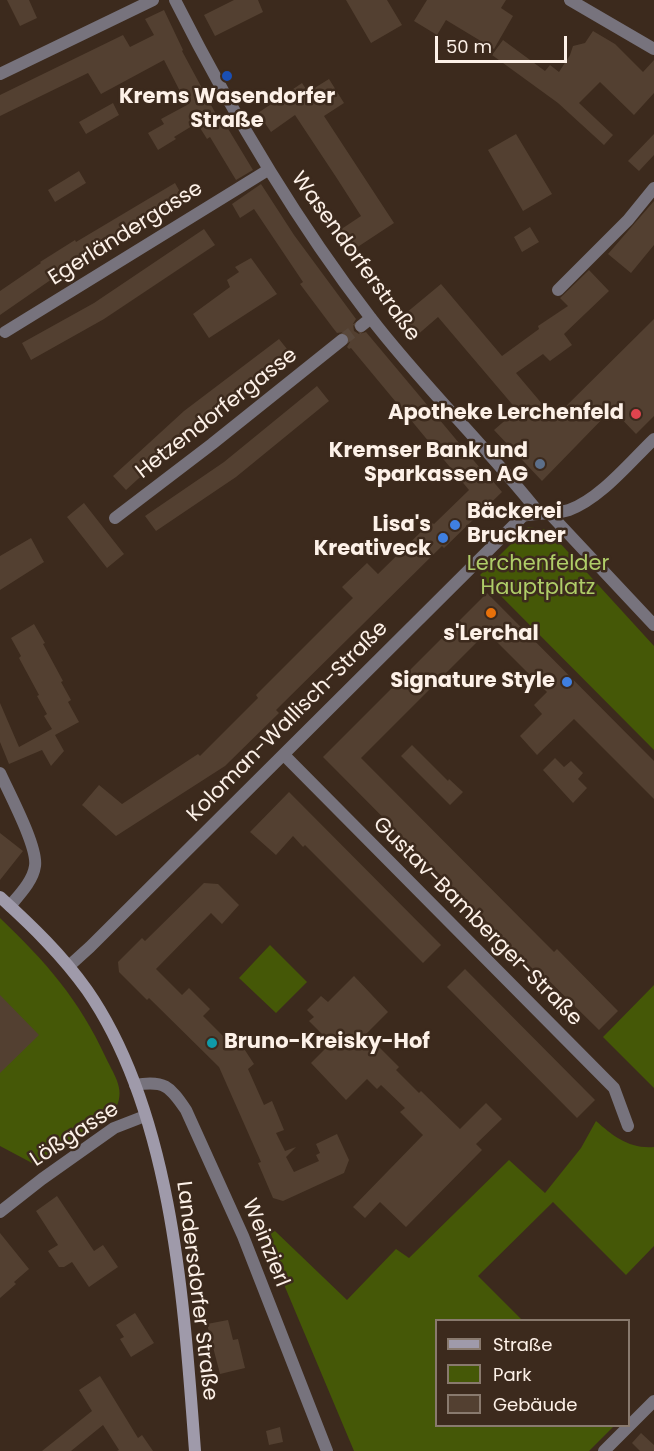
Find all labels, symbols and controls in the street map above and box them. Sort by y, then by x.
scale bar [438,24,570,62]
text: 50 m [446,34,492,59]
marker: Krems Wasendorfer Straße [220,69,234,83]
place label: Krems Wasendorfer Straße [119,85,335,135]
street label: Wasendorferstraße [285,167,425,347]
street label: Egerländergasse [44,176,208,292]
street label: Hetzendorfergasse [131,343,303,485]
place label: Apotheke Lerchenfeld [388,401,624,427]
marker: Apotheke Lerchenfeld [629,407,643,421]
place label: Kremser Bank und Sparkassen AG [329,439,528,489]
marker: Kremser Bank und Sparkassen AG [533,457,547,471]
place label: Bäckerei Bruckner [467,500,566,550]
place label: Lisa's Kreativeck [314,513,431,563]
marker: Bäckerei Bruckner [448,518,462,532]
marker: Lisa's Kreativeck [436,531,450,545]
park label: Lerchenfelder Hauptplatz [467,552,609,602]
marker: s'Lerchal [484,606,498,620]
street label: Koloman-Wallisch-Straße [182,616,394,828]
place label: s'Lerchal [443,622,539,648]
place label: Signature Style [390,669,555,695]
marker: Signature Style [560,675,574,689]
street label: Gustav-Bamberger-Straße [367,812,587,1032]
place label: Bruno-Kreisky-Hof [224,1030,430,1056]
marker: Bruno-Kreisky-Hof [205,1036,219,1050]
street label: Lößgasse [26,1097,124,1173]
street label: Landersdorfer Straße [170,1180,222,1402]
street label: Weinzierl [236,1195,294,1291]
legend [435,1319,630,1427]
text: Straße [493,1332,552,1357]
text: Park [493,1362,532,1387]
text: Gebäude [493,1392,577,1417]

